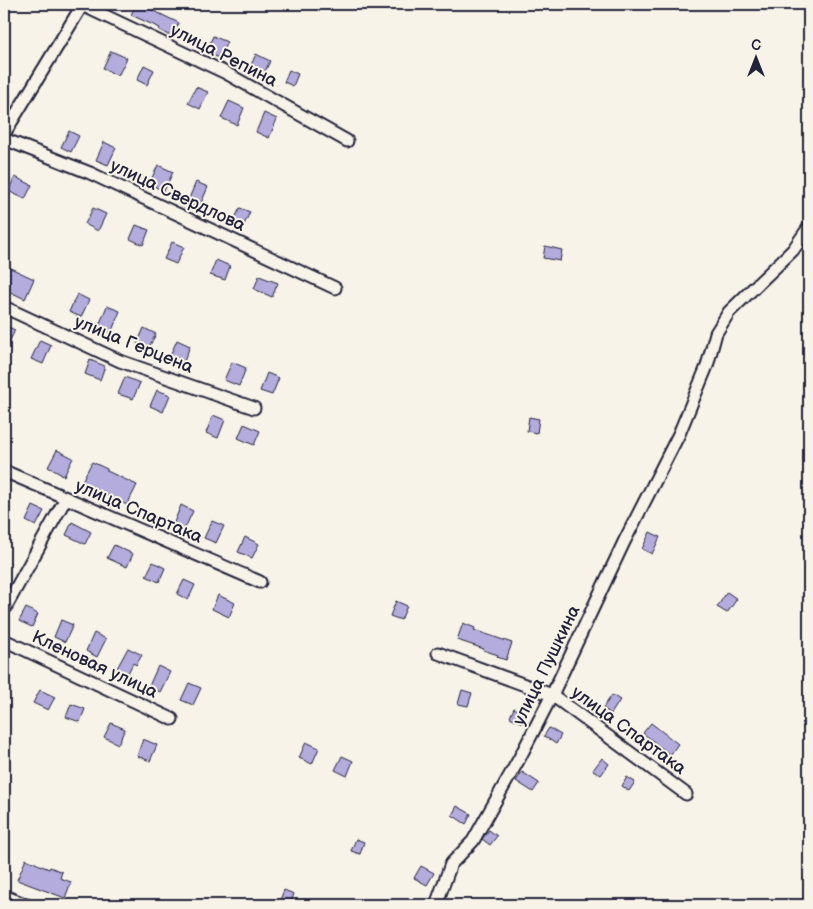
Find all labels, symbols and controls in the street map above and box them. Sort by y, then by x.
street label: улица Репина [167,19,281,92]
north arrow [730,32,780,82]
text: С [751,37,761,54]
street label: улица Свердлова [107,155,249,236]
street label: улица Герцена [71,311,197,378]
street label: улица Спартака [72,475,206,548]
street label: улица Пушкина [508,602,585,729]
street label: Кленовая улица [29,626,161,703]
street label: улица Спартака [567,682,690,779]

